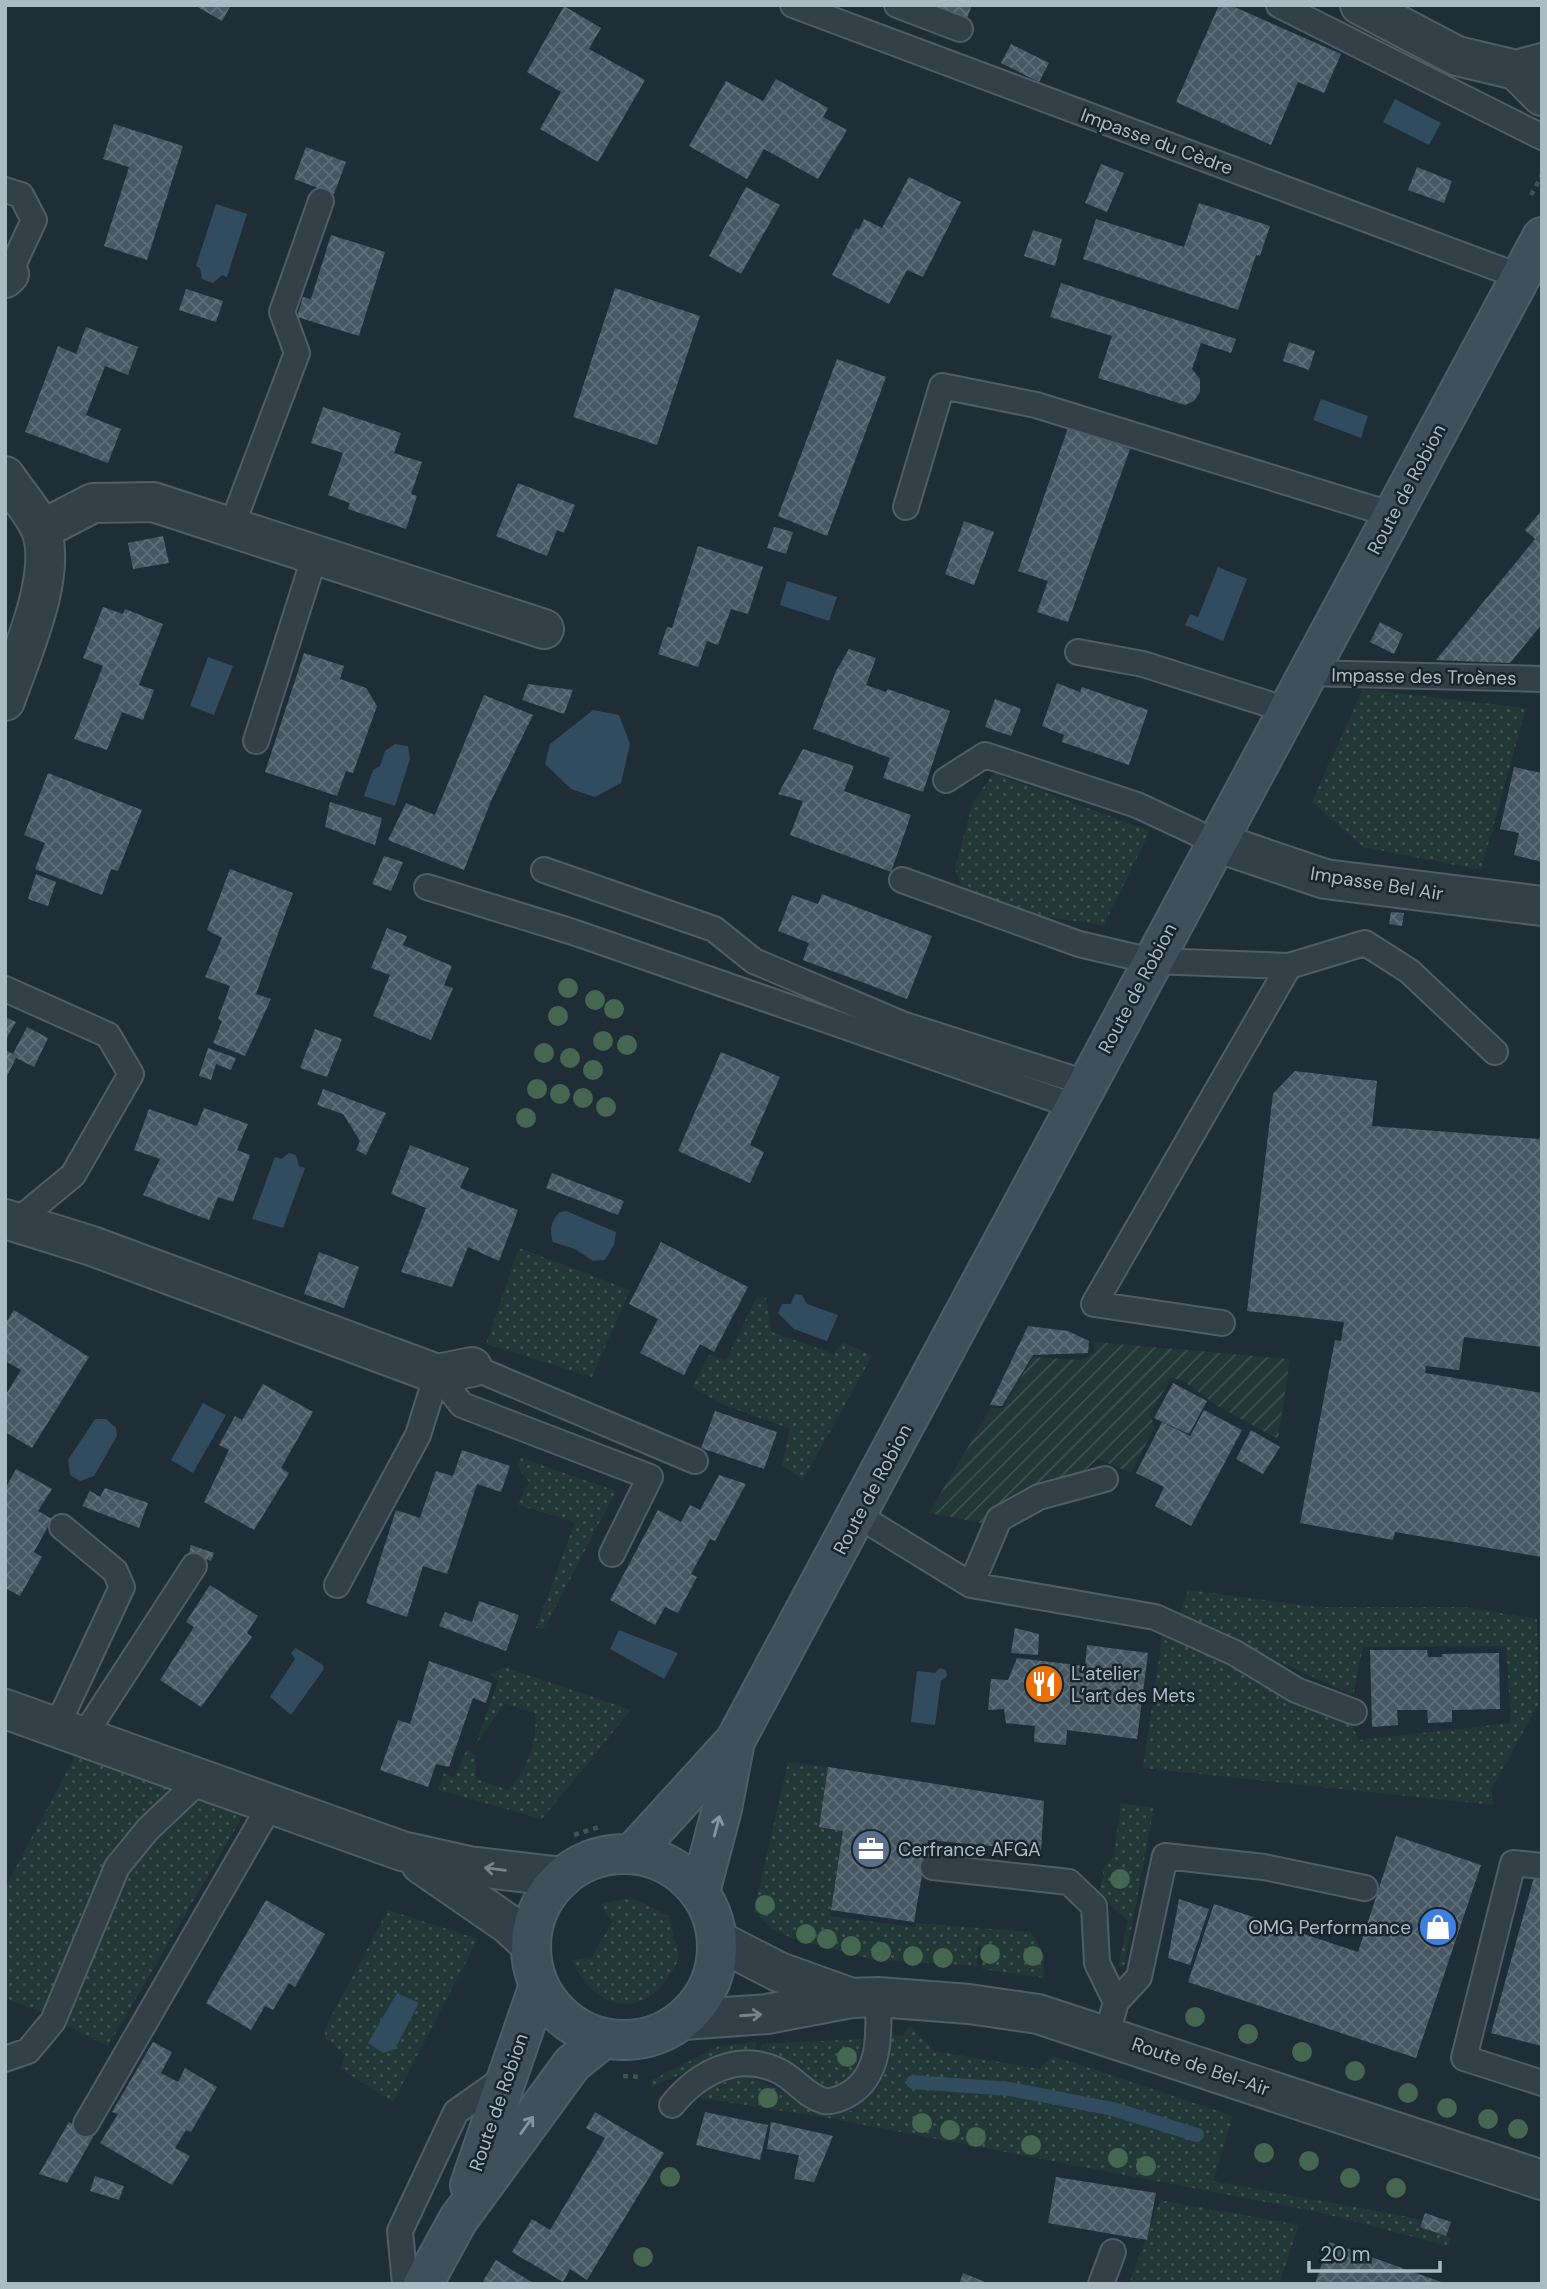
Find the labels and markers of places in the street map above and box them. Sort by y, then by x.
place label: L’atelier L’art des Mets [1071,1661,1196,1708]
restaurant icon: L’atelier L’art des Mets [1023,1663,1065,1705]
office icon: Cerfrance AFGA [850,1828,892,1870]
place label: Cerfrance AFGA [898,1837,1041,1862]
shop icon: OMG Performance [1417,1906,1459,1948]
place label: OMG Performance [1248,1915,1411,1940]

